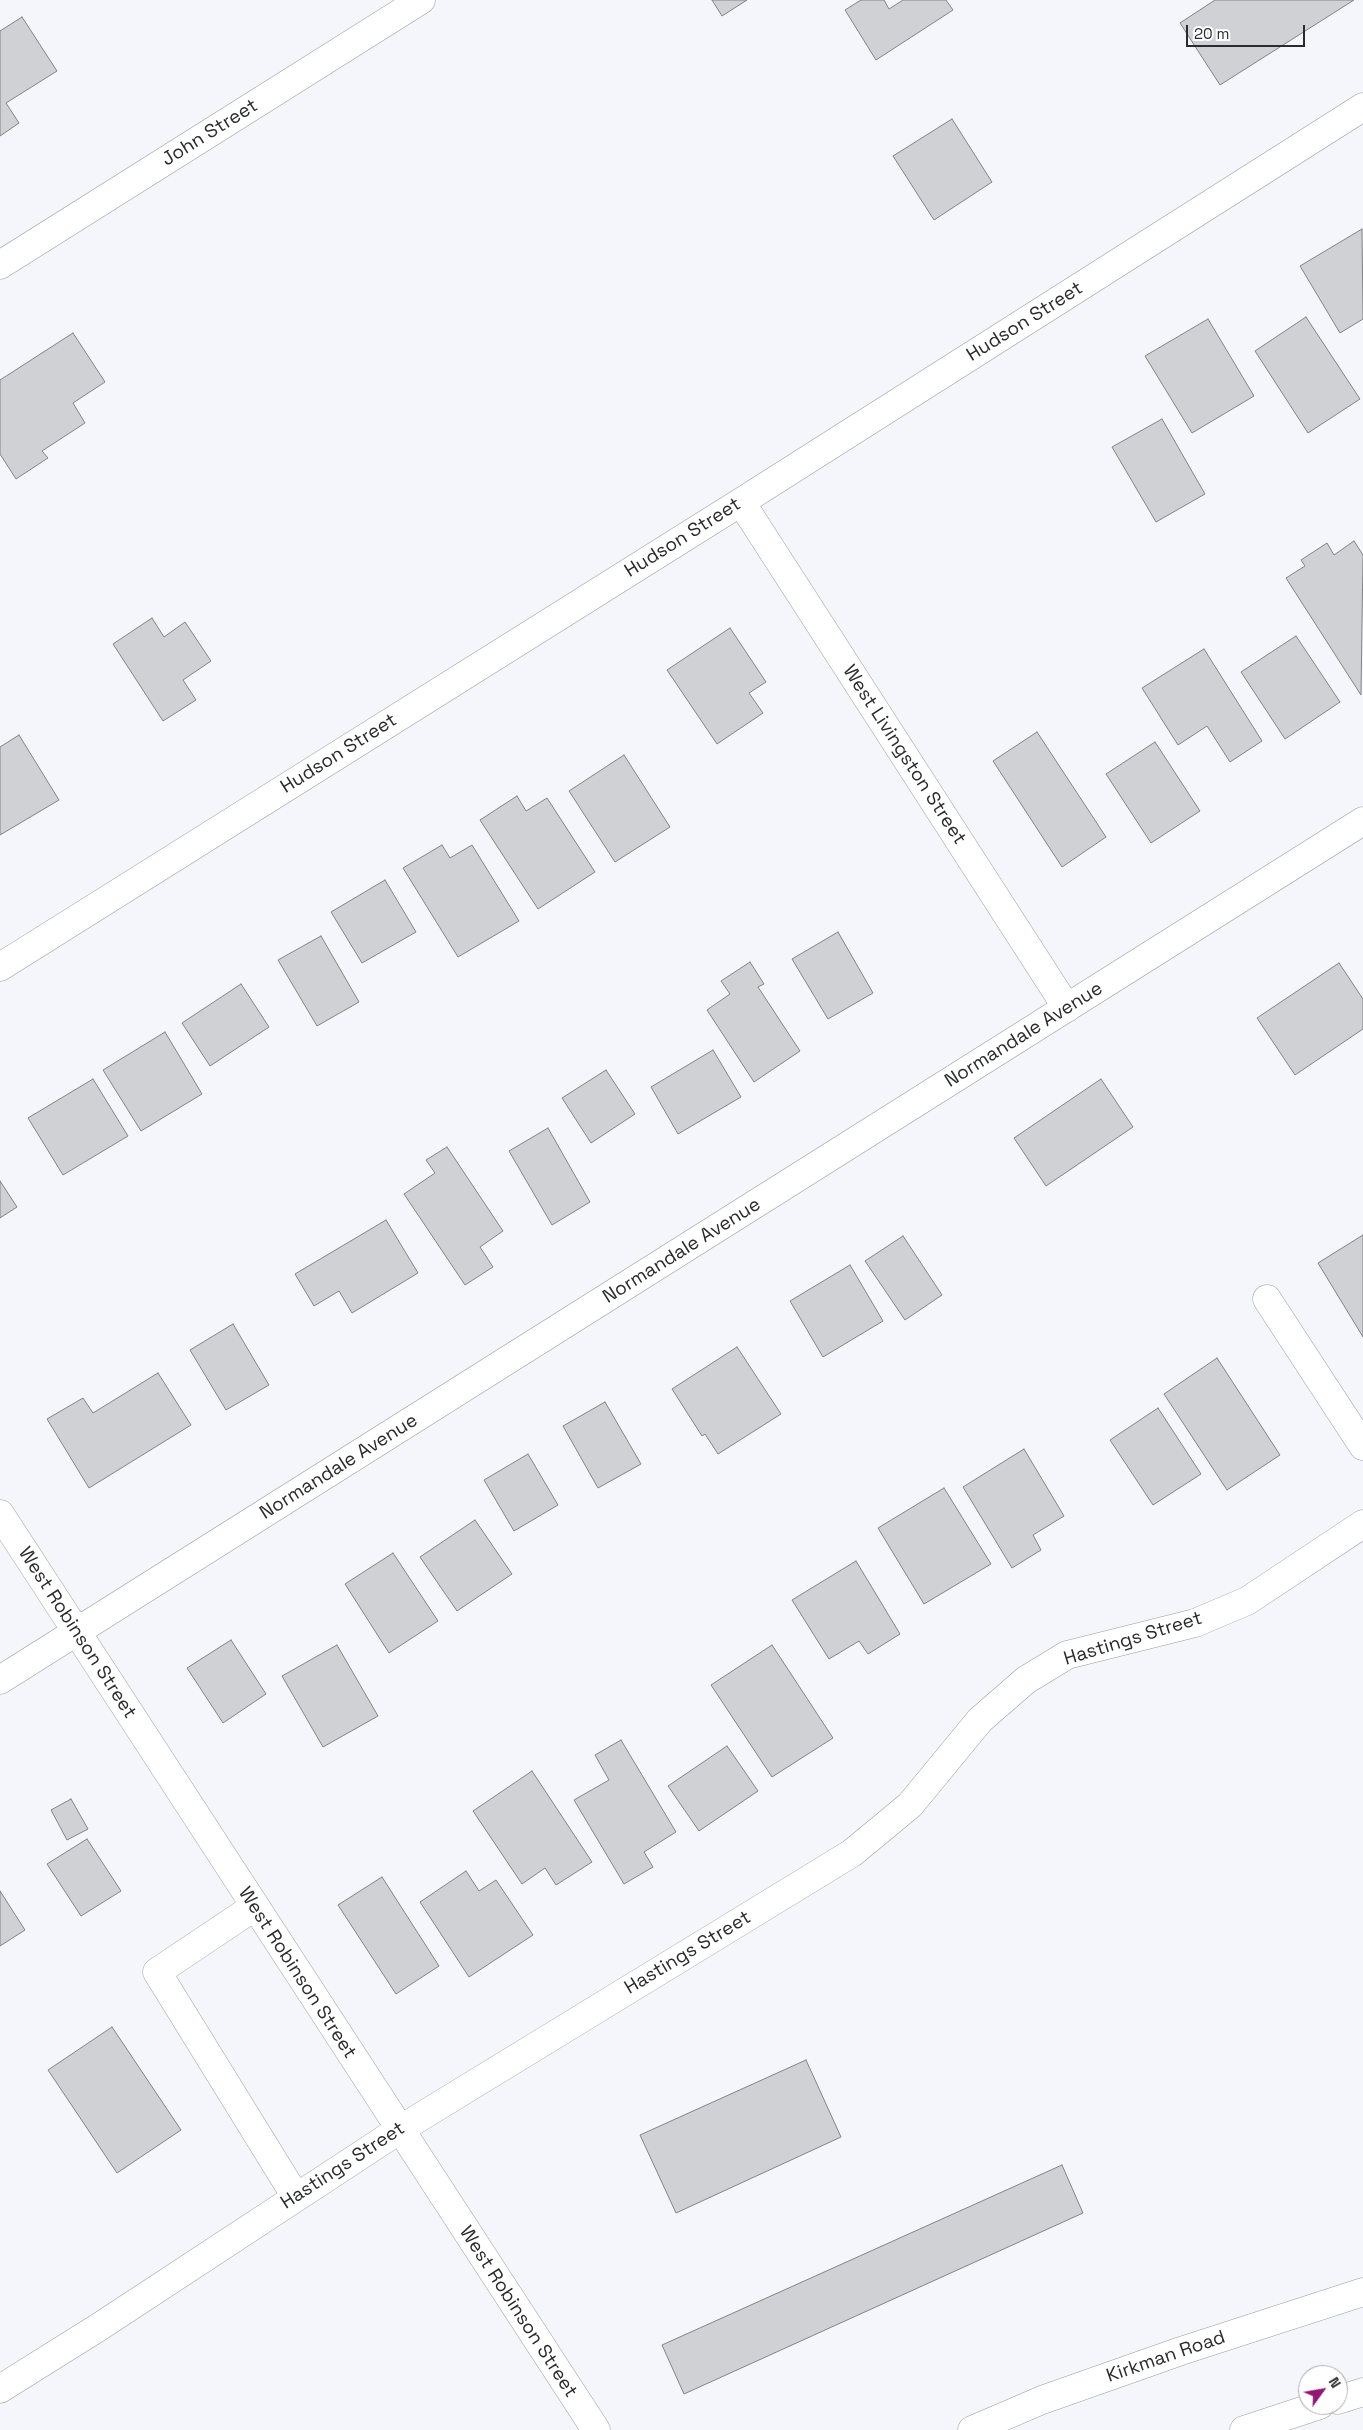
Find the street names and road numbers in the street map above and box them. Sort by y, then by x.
street label: John Street [158,95,262,171]
street label: Hudson Street [963,277,1087,367]
street label: Hudson Street [621,493,745,583]
street label: West Livingston Street [837,661,971,849]
street label: Hudson Street [277,709,401,799]
street label: Normandale Avenue [941,977,1107,1093]
street label: Normandale Avenue [599,1193,765,1309]
street label: Normandale Avenue [256,1409,422,1525]
street label: West Robinson Street [13,1543,141,1723]
street label: Hastings Street [1061,1607,1205,1671]
street label: West Robinson Street [233,1883,361,2063]
street label: Hastings Street [621,1906,755,2000]
street label: Hastings Street [277,2117,409,2215]
street label: West Robinson Street [454,2222,582,2402]
street label: Kirkman Road [1104,2326,1228,2388]

